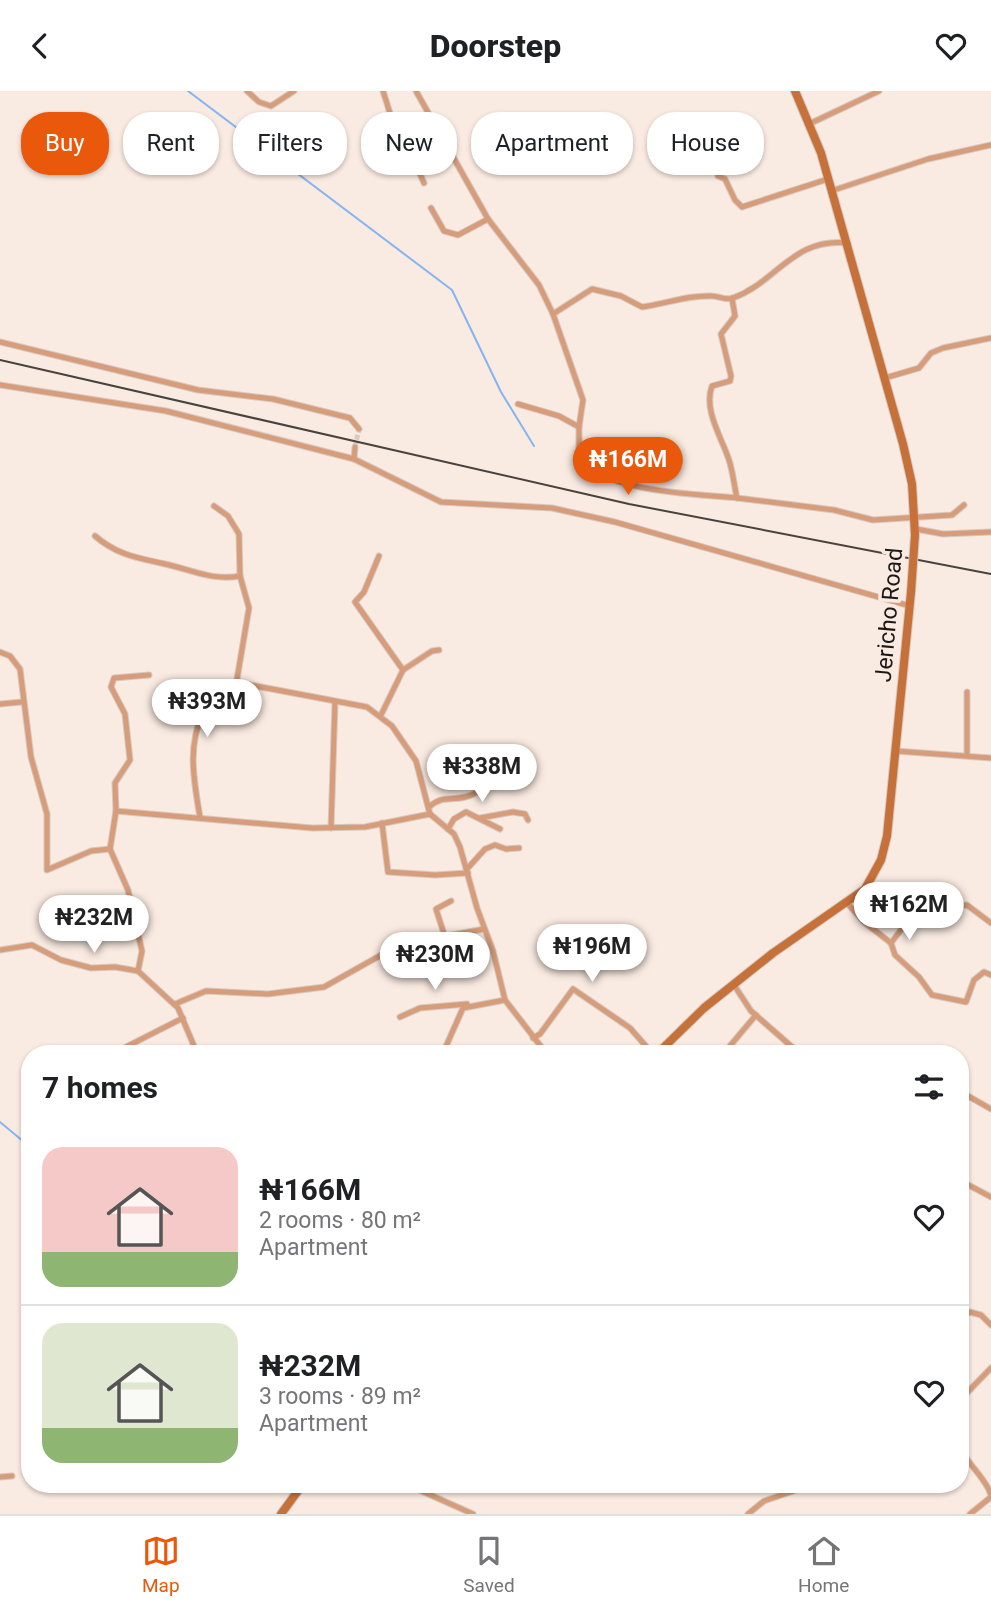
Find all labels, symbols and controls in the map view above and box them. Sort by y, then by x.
icon: back [21,27,59,65]
text: Doorstep [430,27,561,65]
icon: heart [932,27,970,65]
chip: Buy [21,112,109,175]
chip: Rent [123,112,219,175]
chip: Filters [233,112,347,175]
chip: New [361,112,457,175]
chip: Apartment [471,112,633,175]
chip: House [647,112,764,175]
pin: ₦166M [579,437,677,497]
text: ₦166M [589,446,667,473]
street label: Jericho Road [870,547,908,683]
pin: ₦393M [158,679,256,739]
text: ₦393M [168,688,246,715]
pin: ₦338M [433,745,531,804]
text: ₦338M [443,753,521,780]
pin: ₦162M [860,883,958,942]
text: ₦162M [870,891,948,918]
pin: ₦232M [45,895,143,955]
text: ₦232M [55,904,133,931]
pin: ₦196M [543,925,641,984]
pin: ₦230M [386,933,484,992]
text: ₦196M [553,933,631,960]
text: ₦230M [396,941,474,968]
icon: filters [910,1068,948,1106]
text: 7 homes [42,1070,158,1105]
text: ₦166M [259,1172,361,1207]
icon: home [98,1175,182,1259]
icon: heart [910,1198,948,1236]
text: 2 rooms · 80 m² [259,1207,421,1234]
text: Apartment [259,1234,368,1261]
text: ₦232M [259,1348,361,1383]
icon: home [98,1351,182,1435]
icon: heart [910,1374,948,1412]
text: 3 rooms · 89 m² [259,1383,421,1410]
text: Apartment [259,1410,368,1437]
tab: Map [142,1532,180,1597]
tab: Saved [463,1532,515,1597]
tab: Home [798,1532,849,1597]

